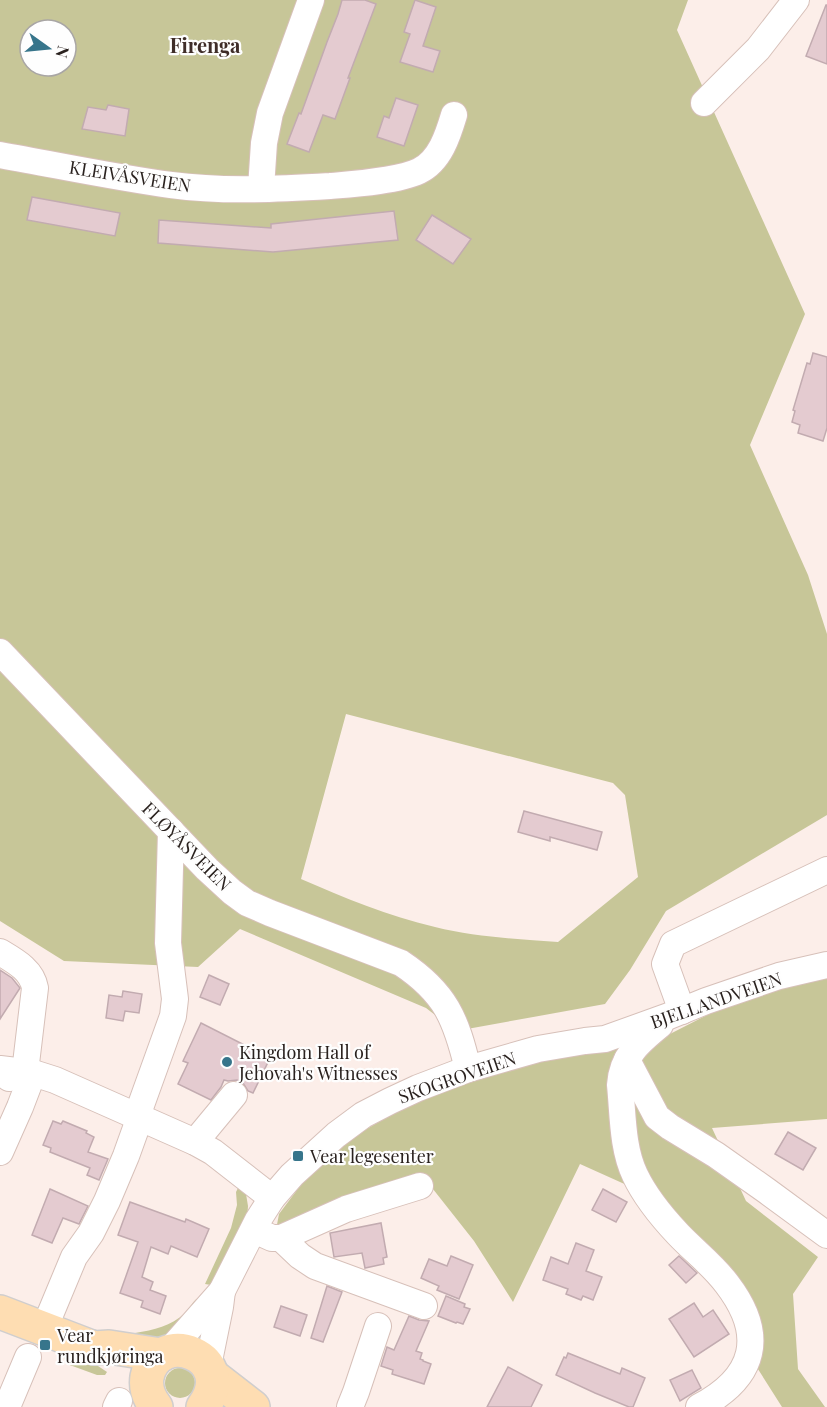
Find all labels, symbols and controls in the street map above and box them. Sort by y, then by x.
north arrow [18,18,78,78]
district label: Firenga [170,31,241,58]
text: N [51,44,75,61]
street label: KLEIVÅSVEIEN [67,155,193,197]
street label: FLØYÅSVEIEN [137,796,237,896]
street label: BJELLANDVEIEN [647,966,785,1034]
place label: Kingdom Hall of Jehovah's Witnesses [238,1040,398,1085]
street label: SKOGROVEIEN [395,1045,520,1108]
marker: Kingdom Hall of Jehovah's Witnesses [220,1055,234,1069]
place label: Vear legesenter [309,1144,434,1168]
marker: Vear legesenter [291,1149,305,1163]
place label: Vear rundkjøringa [56,1323,163,1368]
marker: Vear rundkjøringa [38,1338,52,1352]

